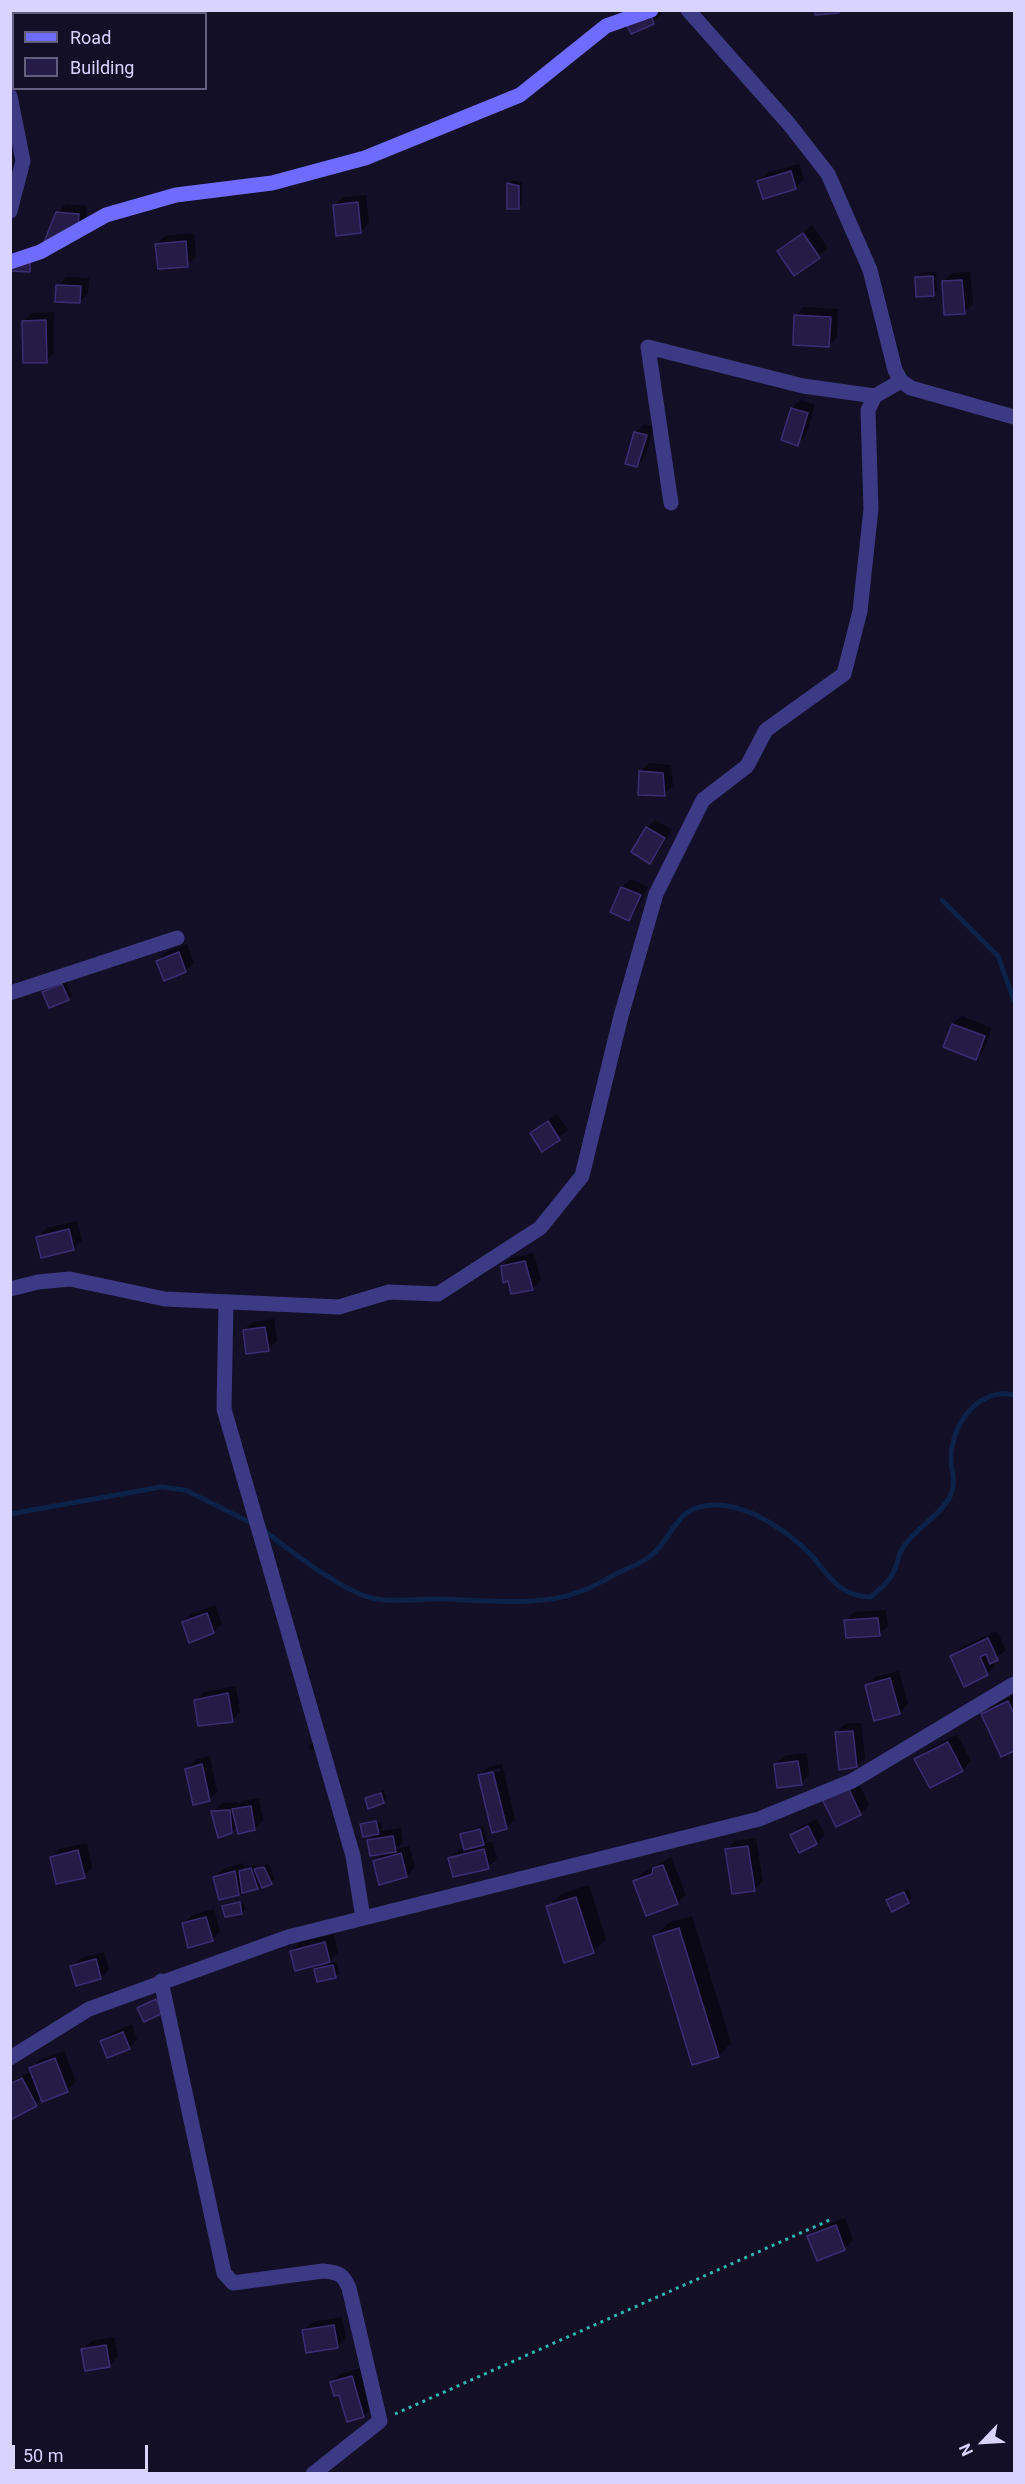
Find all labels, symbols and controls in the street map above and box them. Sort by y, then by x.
legend [12,12,207,90]
text: Road [70,27,111,48]
text: Building [70,57,134,78]
north arrow [953,2412,1013,2472]
scale bar [15,2433,152,2471]
text: N [955,2441,977,2459]
text: 50 m [23,2445,63,2466]

